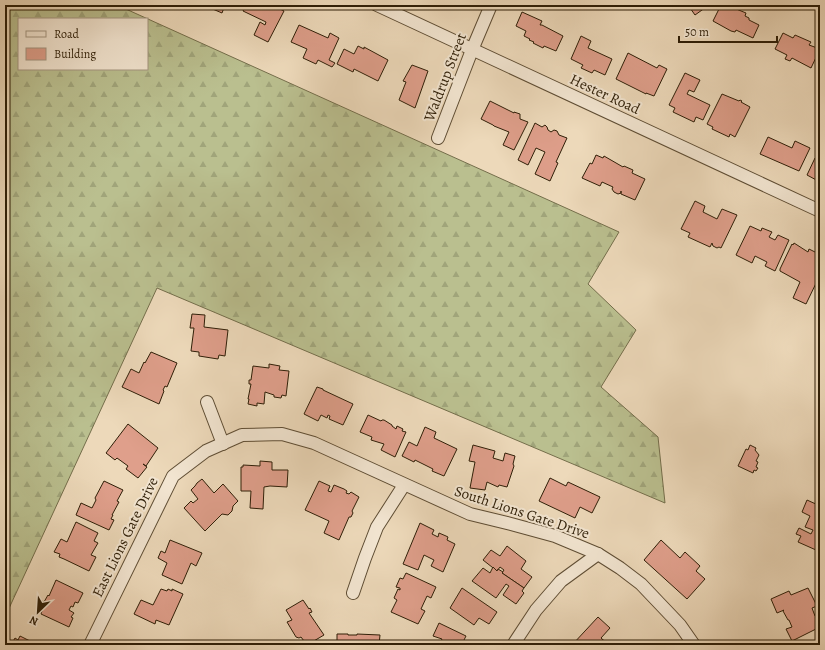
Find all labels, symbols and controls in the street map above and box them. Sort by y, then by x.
legend [18,18,148,70]
scale bar [679,18,777,44]
text: 50 m [685,24,709,40]
text: Road [54,26,80,42]
street label: Waldrup Street [419,30,471,125]
text: Building [54,46,96,62]
street label: Hester Road [567,69,644,119]
street label: East Lions Gate Drive [87,473,163,600]
street label: South Lions Gate Drive [452,481,592,543]
north arrow [18,592,58,632]
text: N [27,612,41,629]

